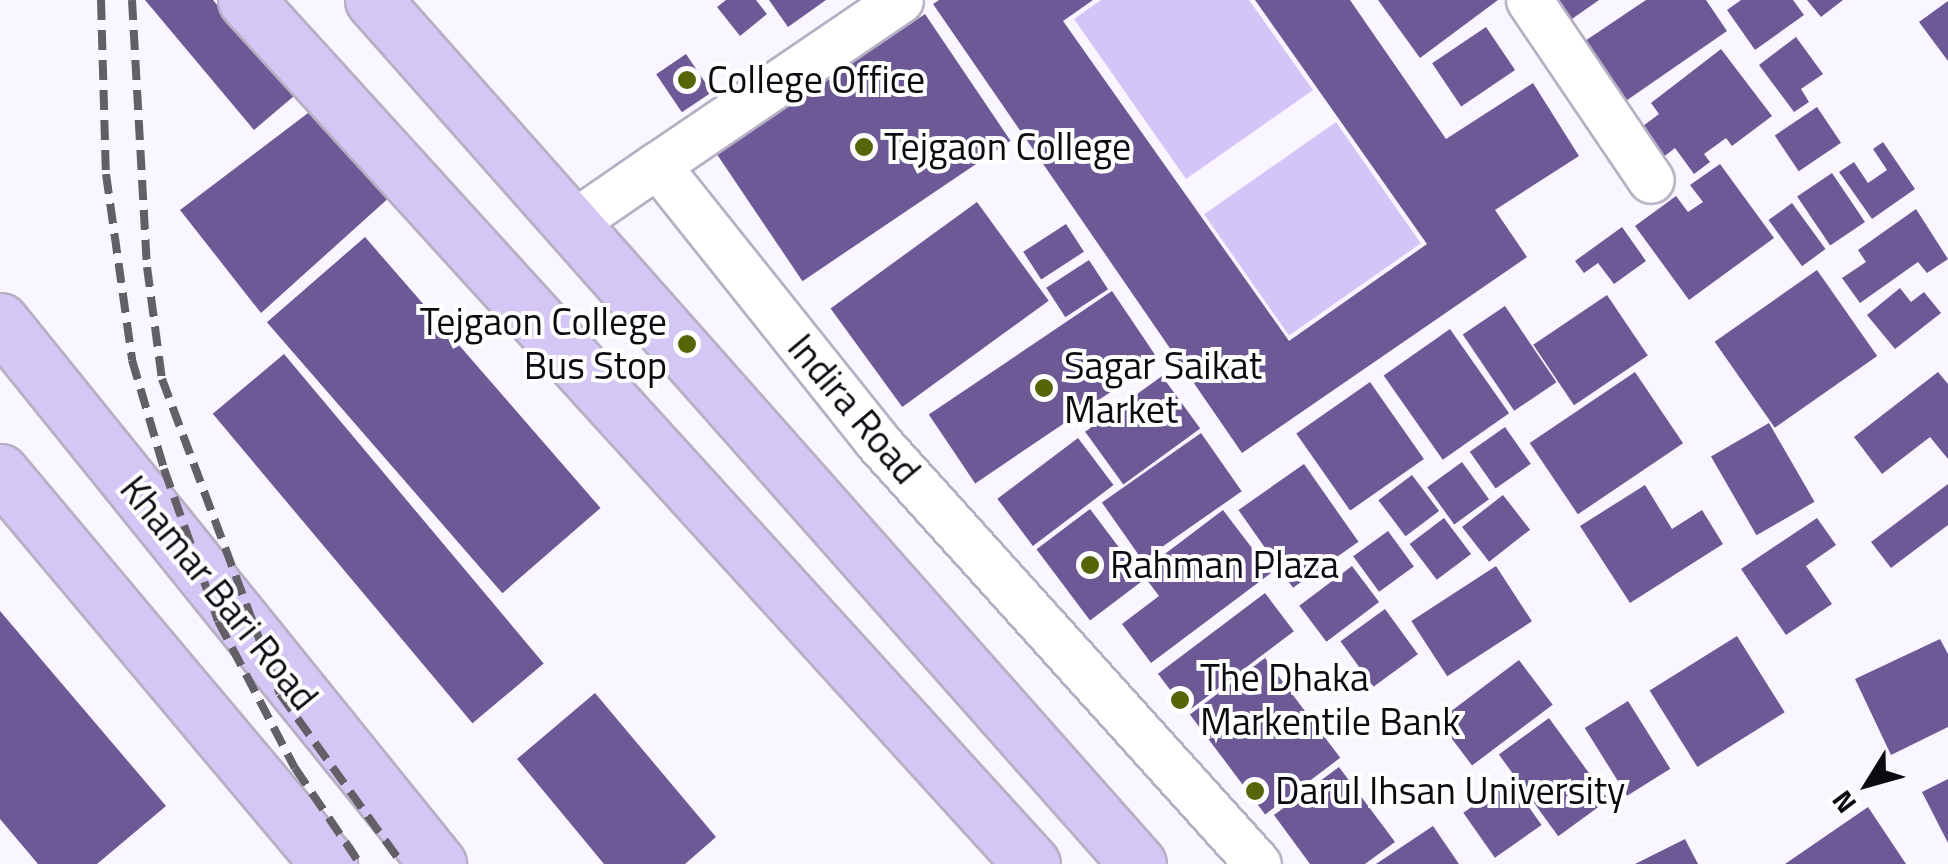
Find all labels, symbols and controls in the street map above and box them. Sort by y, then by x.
place label: College Office [707,57,925,103]
marker: College Office [676,69,698,91]
place label: Tejgaon College [884,124,1131,170]
marker: Tejgaon College [853,136,875,158]
place label: Tejgaon College Bus Stop [420,299,667,388]
street label: Indira Road [778,325,930,493]
marker: Tejgaon College Bus Stop [676,333,698,355]
place label: Sagar Saikat Market [1064,343,1262,432]
marker: Sagar Saikat Market [1033,377,1055,399]
street label: Khamar Bari Road [111,467,327,719]
place label: Rahman Plaza [1110,542,1339,588]
marker: Rahman Plaza [1079,554,1101,576]
place label: The Dhaka Markentile Bank [1200,655,1460,744]
marker: The Dhaka Markentile Bank [1169,689,1191,711]
north arrow [1818,734,1918,834]
place label: Darul Ihsan University [1275,768,1625,814]
marker: Darul Ihsan University [1244,780,1266,802]
text: N [1821,782,1867,823]

